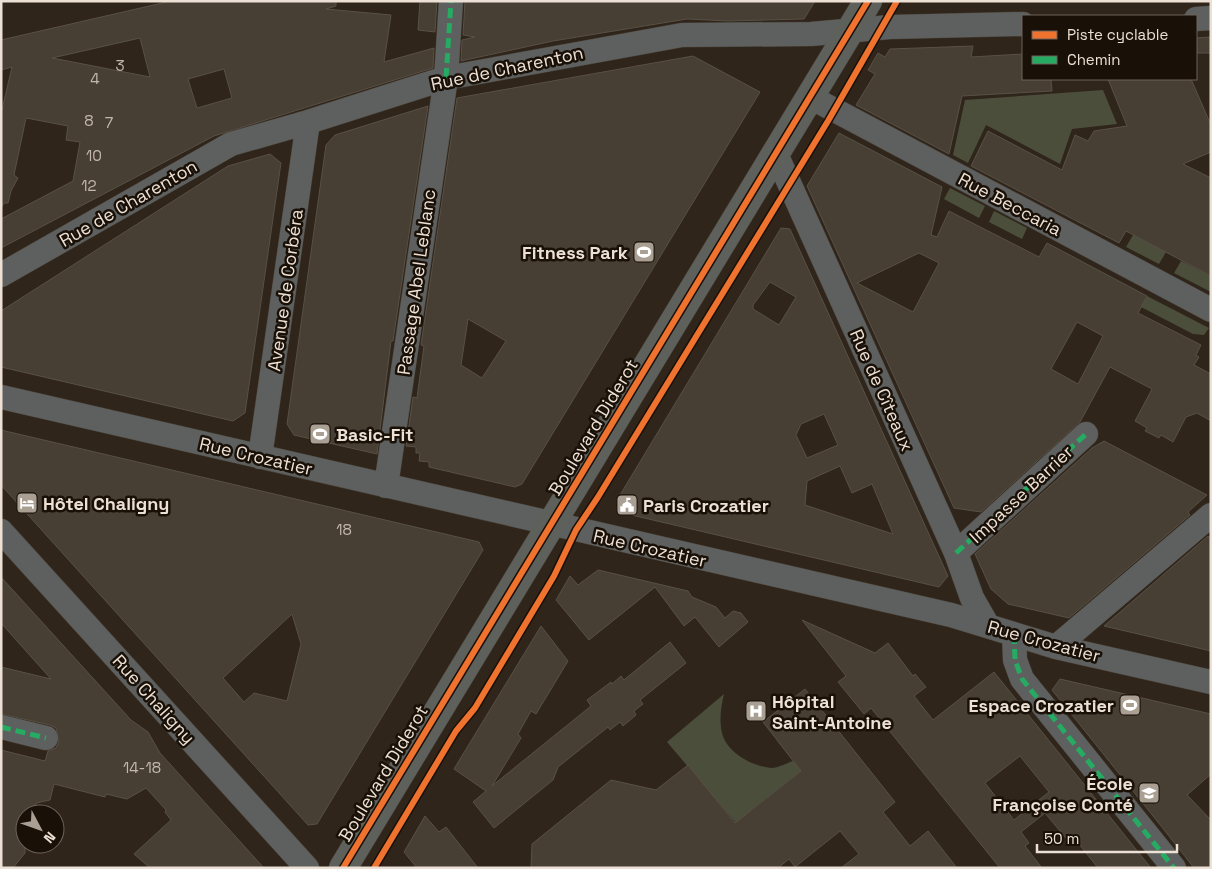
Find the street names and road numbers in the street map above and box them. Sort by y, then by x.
street label: Rue de Charenton [429,41,585,95]
street label: Rue de Charenton [55,154,201,252]
street label: Rue Beccaria [954,167,1066,241]
street label: Passage Abel Leblanc [392,187,440,377]
street label: Avenue de Corbéra [262,207,308,373]
street label: Rue de Cîteaux [845,326,919,454]
street label: Boulevard Diderot [543,355,643,499]
street label: Rue Crozatier [197,432,315,480]
street label: Impasse Barrier [964,440,1078,548]
street label: Rue Crozatier [591,524,709,572]
street label: Rue Crozatier [985,615,1103,667]
street label: Rue Chaligny [108,649,200,749]
street label: Boulevard Diderot [333,701,433,845]

